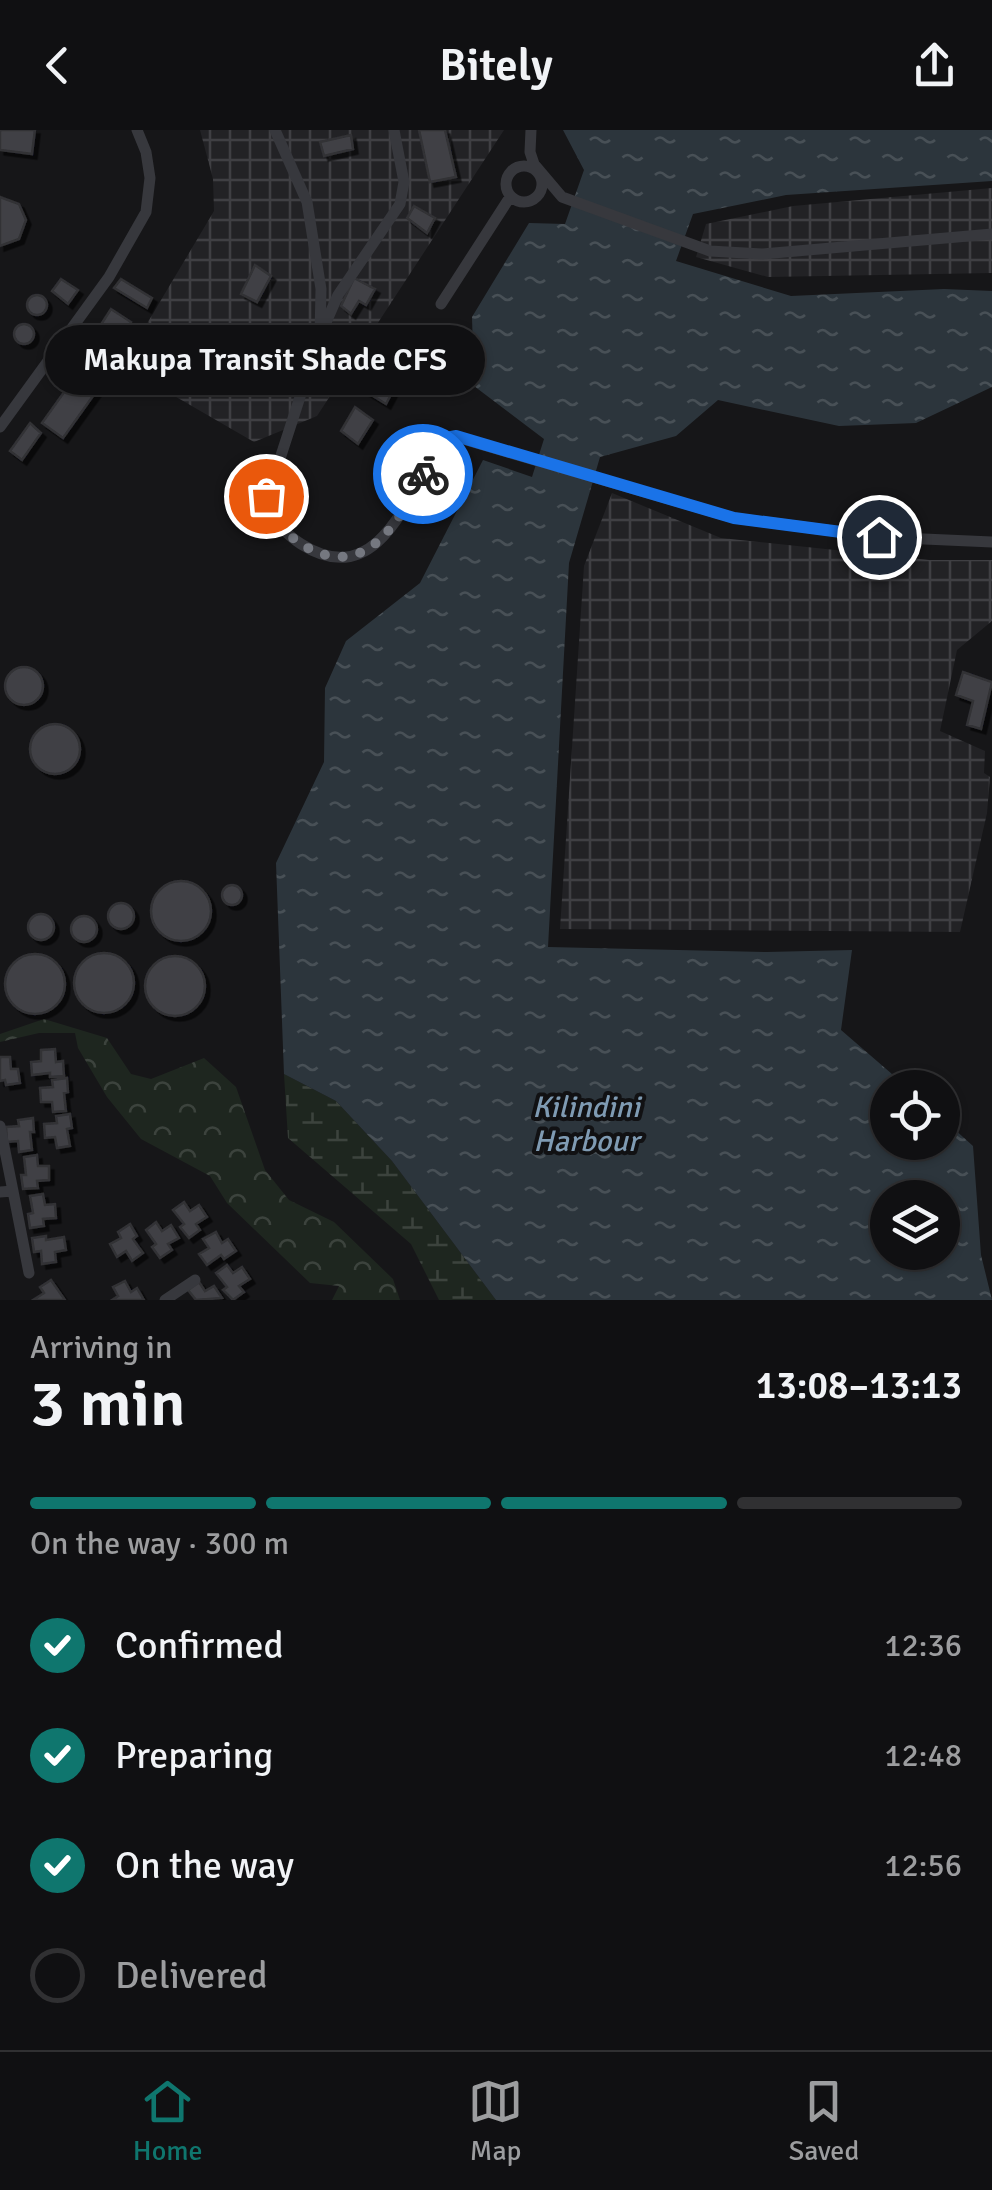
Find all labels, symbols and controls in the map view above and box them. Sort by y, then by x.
icon: back [30,38,85,93]
text: Bitely [439,38,553,93]
icon: share [907,38,962,93]
callout: Makupa Transit Shade CFS [46,326,486,396]
text: Makupa Transit Shade CFS [83,340,447,379]
courier [373,424,473,524]
icon: bike [396,447,451,502]
pin [224,454,309,539]
icon: bag [239,469,294,524]
pin [837,495,922,580]
icon: home [852,510,907,565]
map controls [870,1070,960,1270]
button: locate [870,1070,960,1160]
water label: Kilindini Harbour [532,1089,643,1160]
button: layers [870,1180,960,1270]
text: Arriving in [30,1328,172,1367]
text: 13:08–13:13 [756,1362,962,1409]
text: 3 min [30,1364,186,1444]
text: On the way · 300 m [30,1524,289,1563]
icon: check [30,1618,85,1673]
text: Confirmed [115,1622,284,1669]
text: 12:36 [884,1626,962,1665]
icon: check [30,1728,85,1783]
text: Preparing [115,1732,273,1779]
text: 12:48 [884,1736,962,1775]
icon: check [30,1838,85,1893]
text: On the way [115,1842,294,1889]
text: 12:56 [884,1846,962,1885]
text: Delivered [115,1952,268,1999]
tab: Home [133,2074,203,2168]
tab: Map [468,2074,523,2168]
tab: Saved [789,2074,859,2168]

